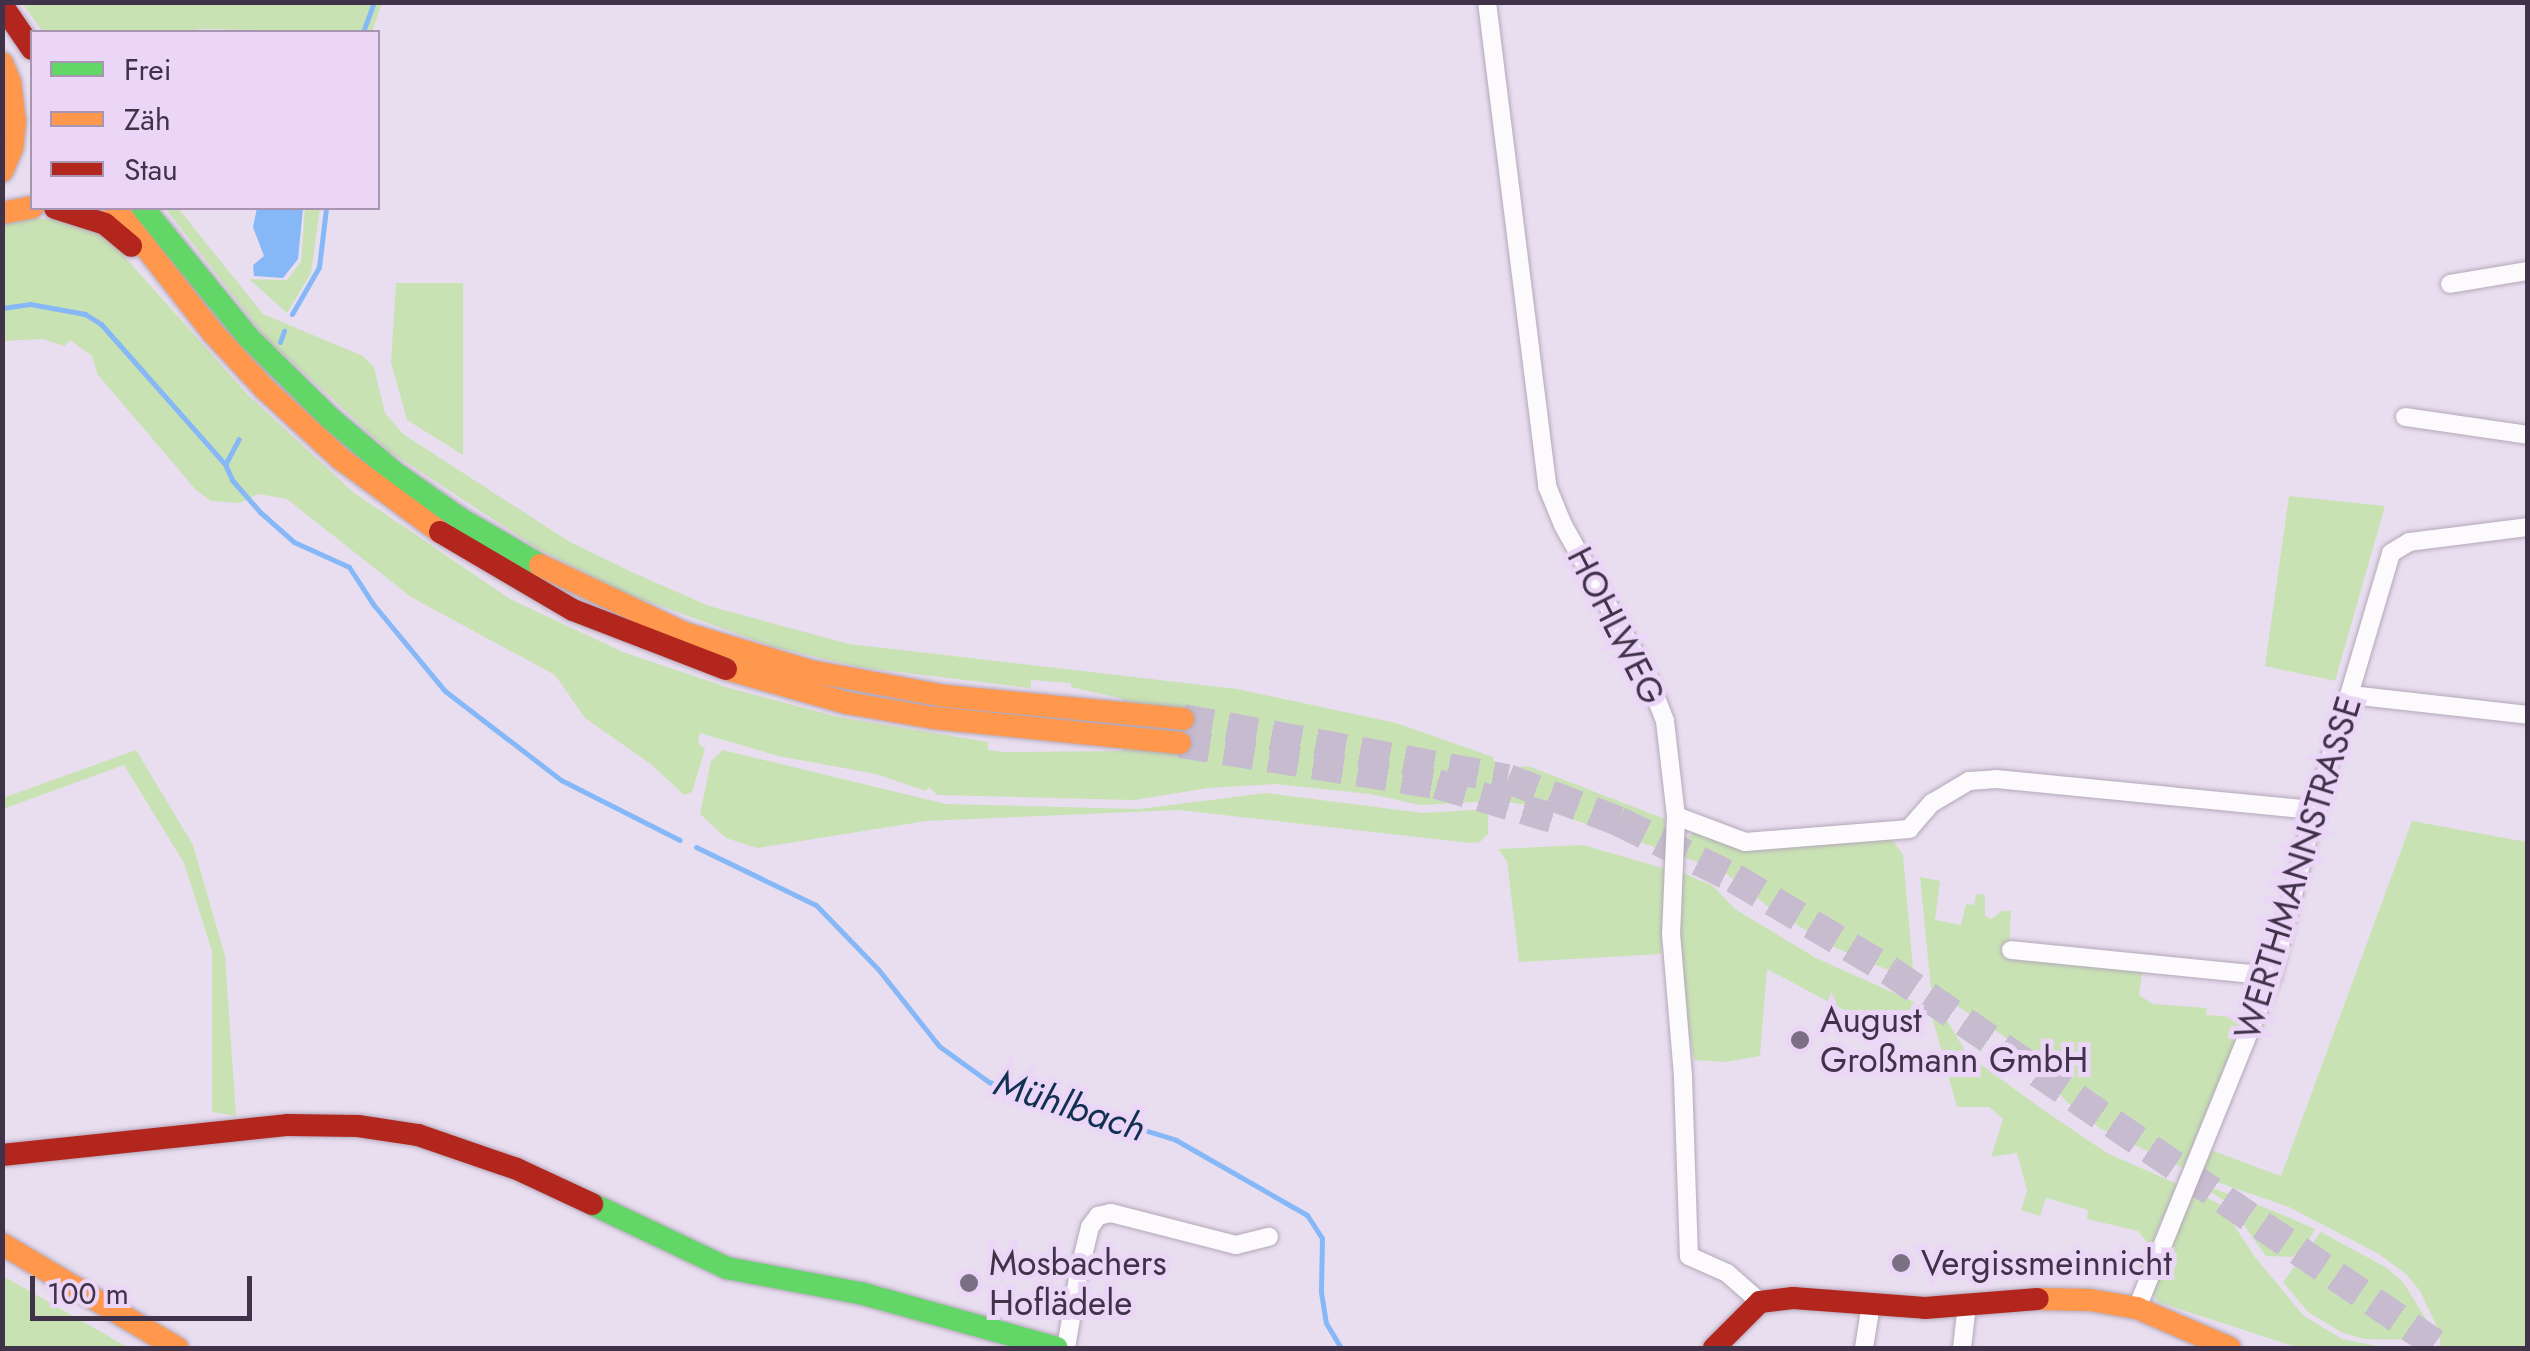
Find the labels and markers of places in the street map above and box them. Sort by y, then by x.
place label: August Großmann GmbH [1820,999,2088,1081]
marker: August Großmann GmbH [1789,1029,1811,1051]
place label: Mosbachers Hoflädele [989,1242,1167,1324]
place label: Vergissmeinnicht [1921,1242,2172,1284]
marker: Vergissmeinnicht [1890,1252,1912,1274]
marker: Mosbachers Hoflädele [958,1272,980,1294]

